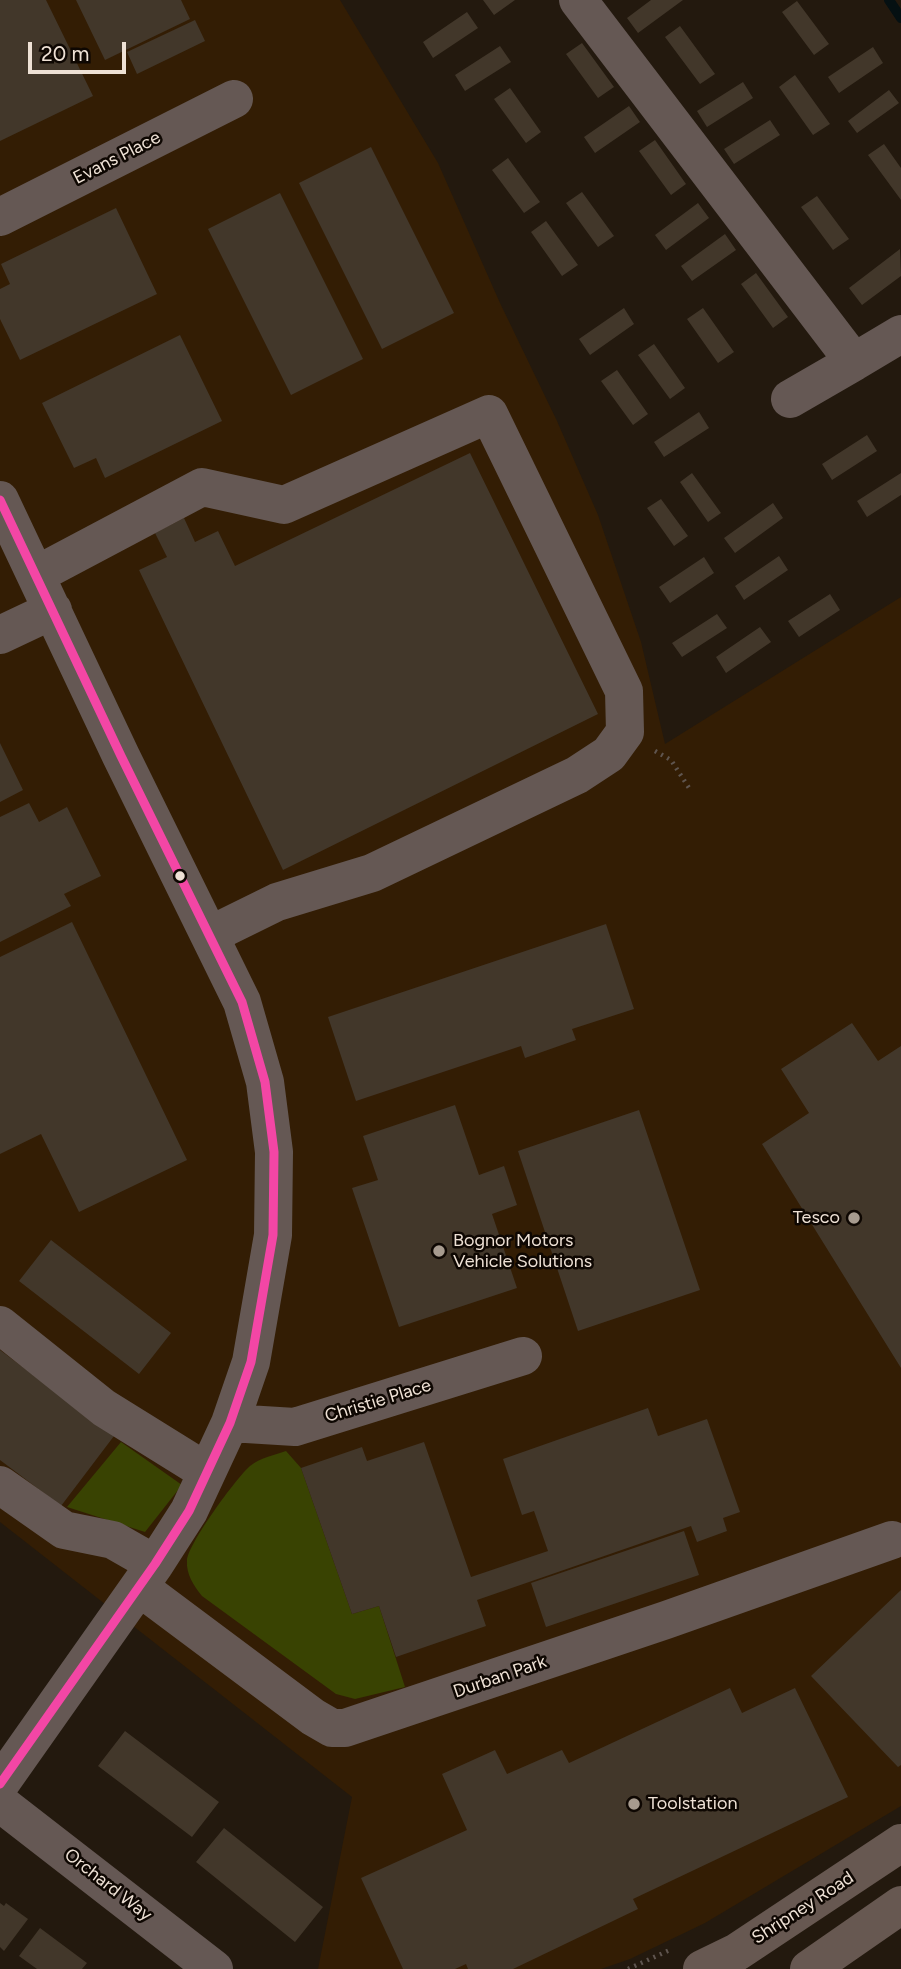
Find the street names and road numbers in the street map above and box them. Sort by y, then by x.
street label: Evans Place [70,127,164,189]
street label: Christie Place [322,1375,434,1427]
street label: Durban Park [451,1651,549,1703]
street label: Orchard Way [60,1844,156,1926]
street label: Shripney Road [748,1867,858,1949]

